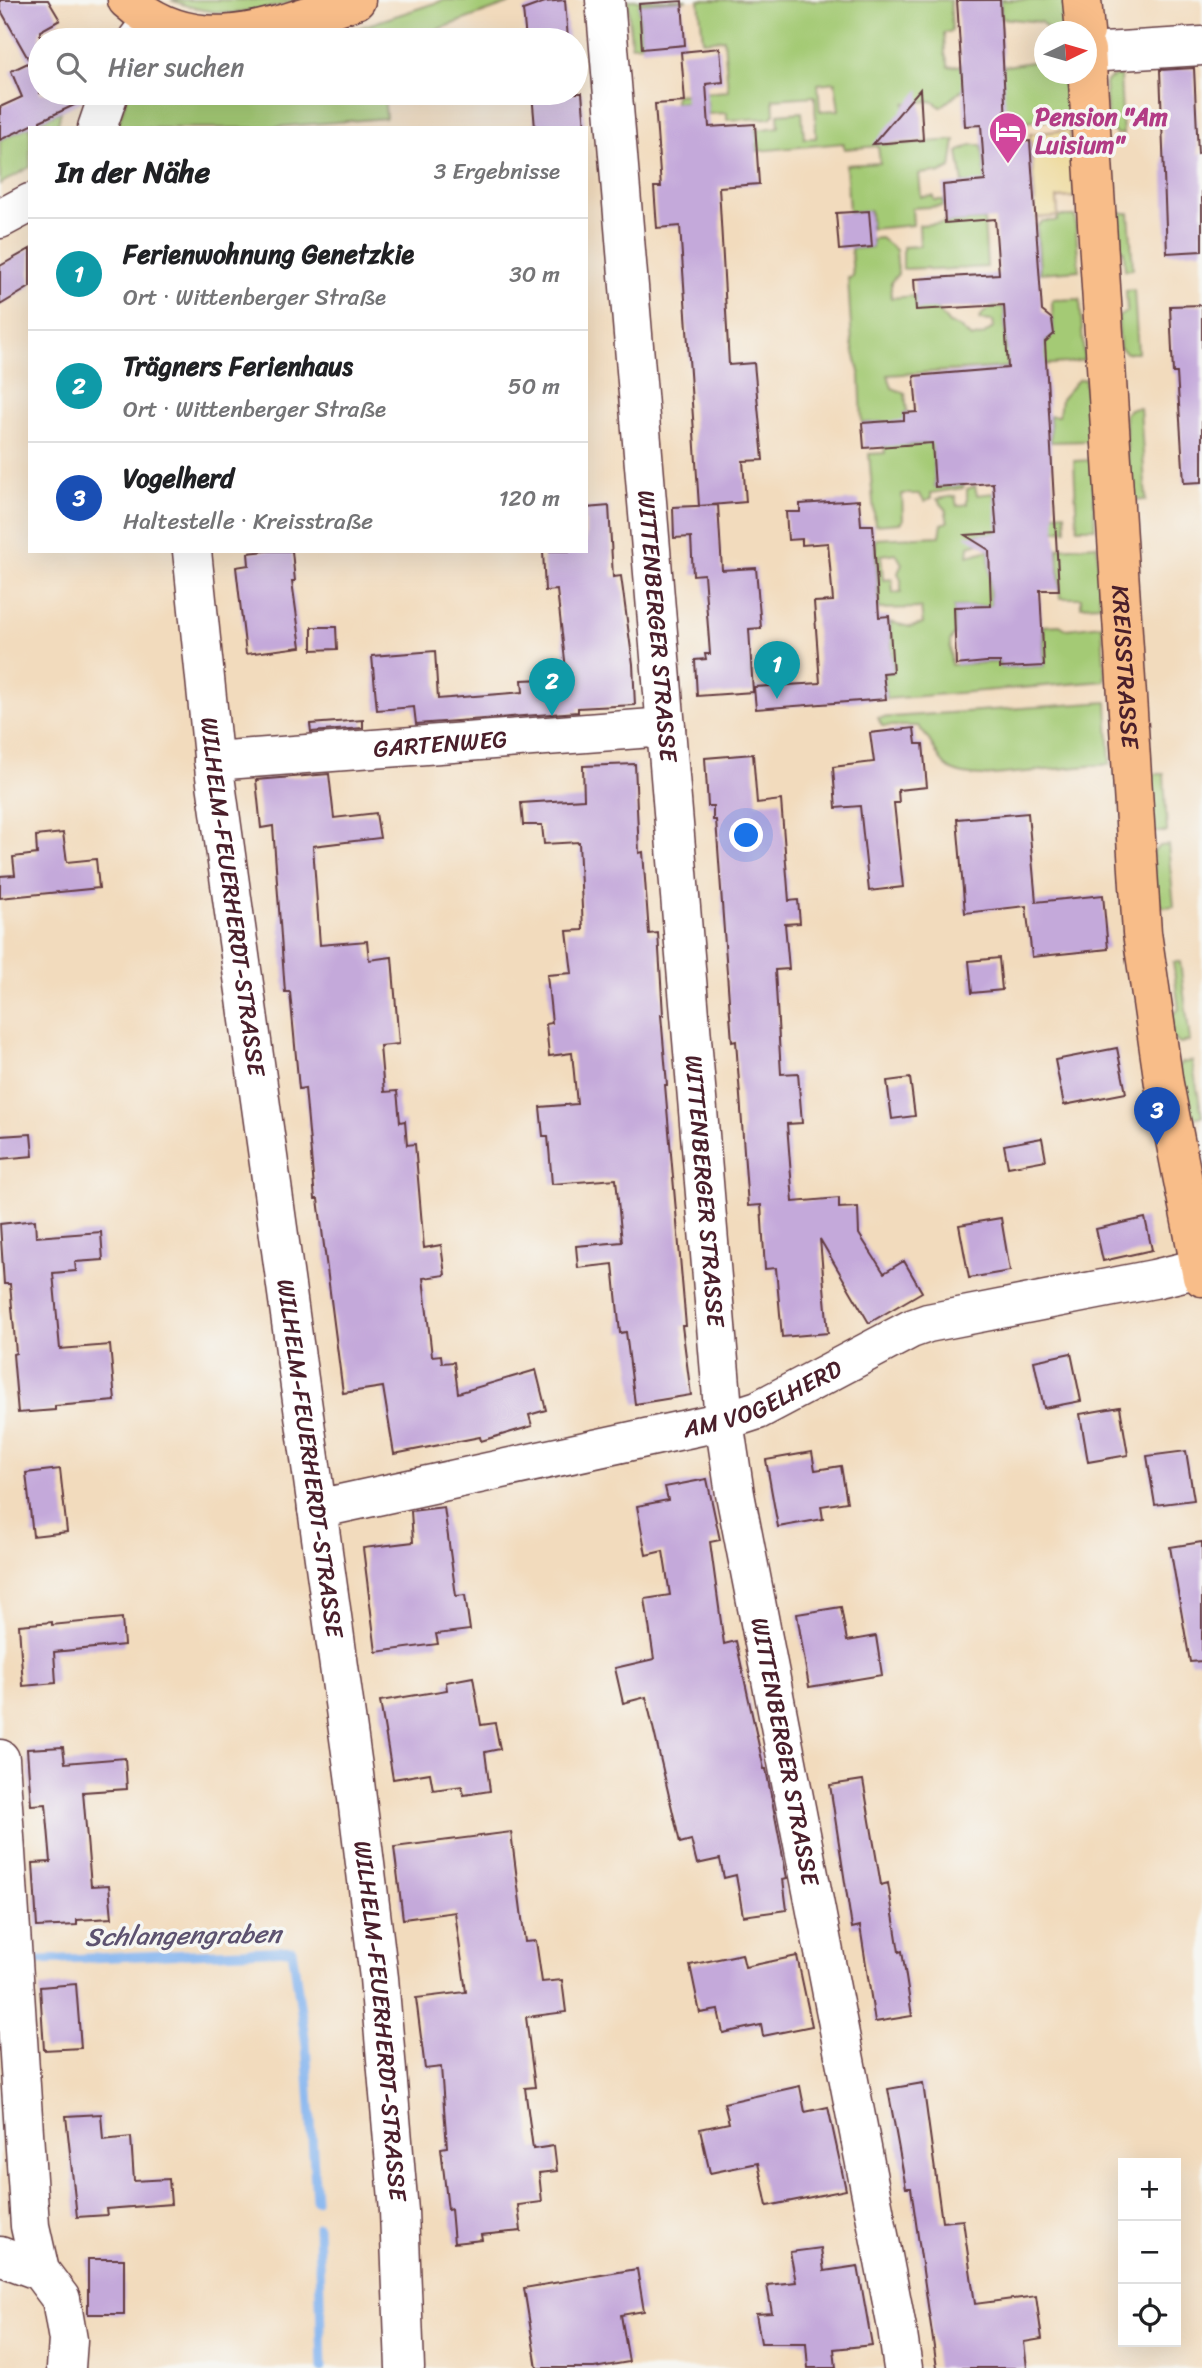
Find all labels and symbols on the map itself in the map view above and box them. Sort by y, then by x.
north arrow [1034,21,1097,84]
place label: Pension "Am Luisium" [1035,96,1168,166]
hotel icon: Pension "Am Luisium" [987,110,1029,165]
street label: WITTENBERGER STRASSE [625,488,690,765]
street label: KREISSTRASSE [1099,584,1151,752]
pin: 1 [754,641,800,699]
pin: 2 [529,658,575,716]
street label: WILHELM-FEUERHERDT-STRASSE [188,715,278,1080]
street label: GARTENWEG [372,718,509,770]
your location [729,818,763,852]
street label: WITTENBERGER STRASSE [672,1053,737,1330]
pin: 3 [1134,1087,1180,1145]
street label: WILHELM-FEUERHERDT-STRASSE [264,1276,356,1642]
street label: AM VOGELHERD [678,1348,850,1450]
street label: WITTENBERGER STRASSE [738,1614,832,1891]
street label: WILHELM-FEUERHERDT-STRASSE [341,1838,419,2204]
water label: Schlangengraben [85,1910,284,1960]

